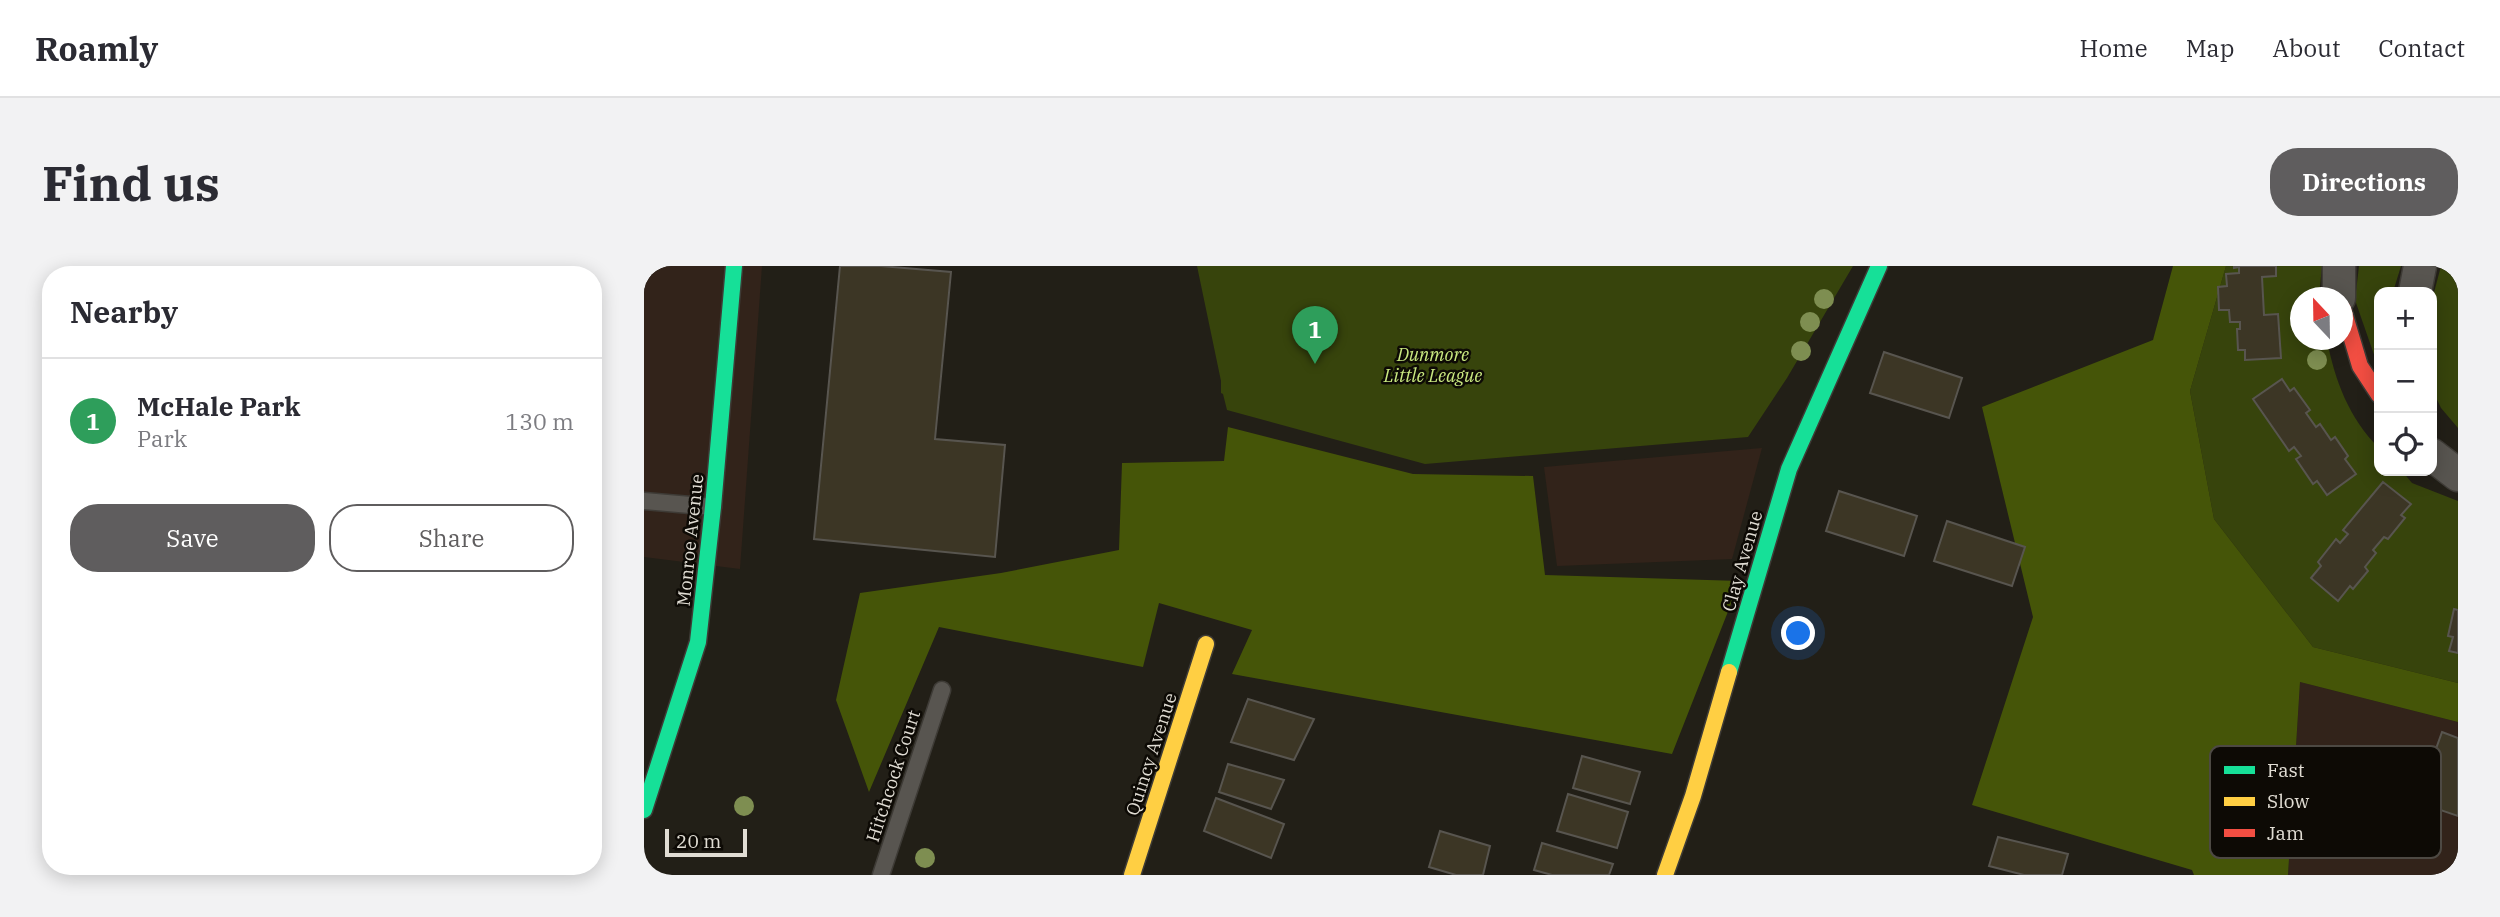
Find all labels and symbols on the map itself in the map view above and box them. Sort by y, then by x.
north arrow [2290,287,2353,350]
pin: 1 [1292,306,1338,364]
park label: Dunmore Little League [1383,343,1482,387]
street label: Monroe Avenue [672,473,708,607]
street label: Clay Avenue [1717,508,1767,614]
your location [1781,616,1815,650]
street label: Quincy Avenue [1120,690,1182,818]
street label: Hitchcock Court [861,707,925,845]
legend [2210,746,2441,858]
text: Fast [2267,758,2305,782]
text: Slow [2267,789,2309,813]
text: Jam [2267,821,2304,845]
scale bar [665,826,747,858]

